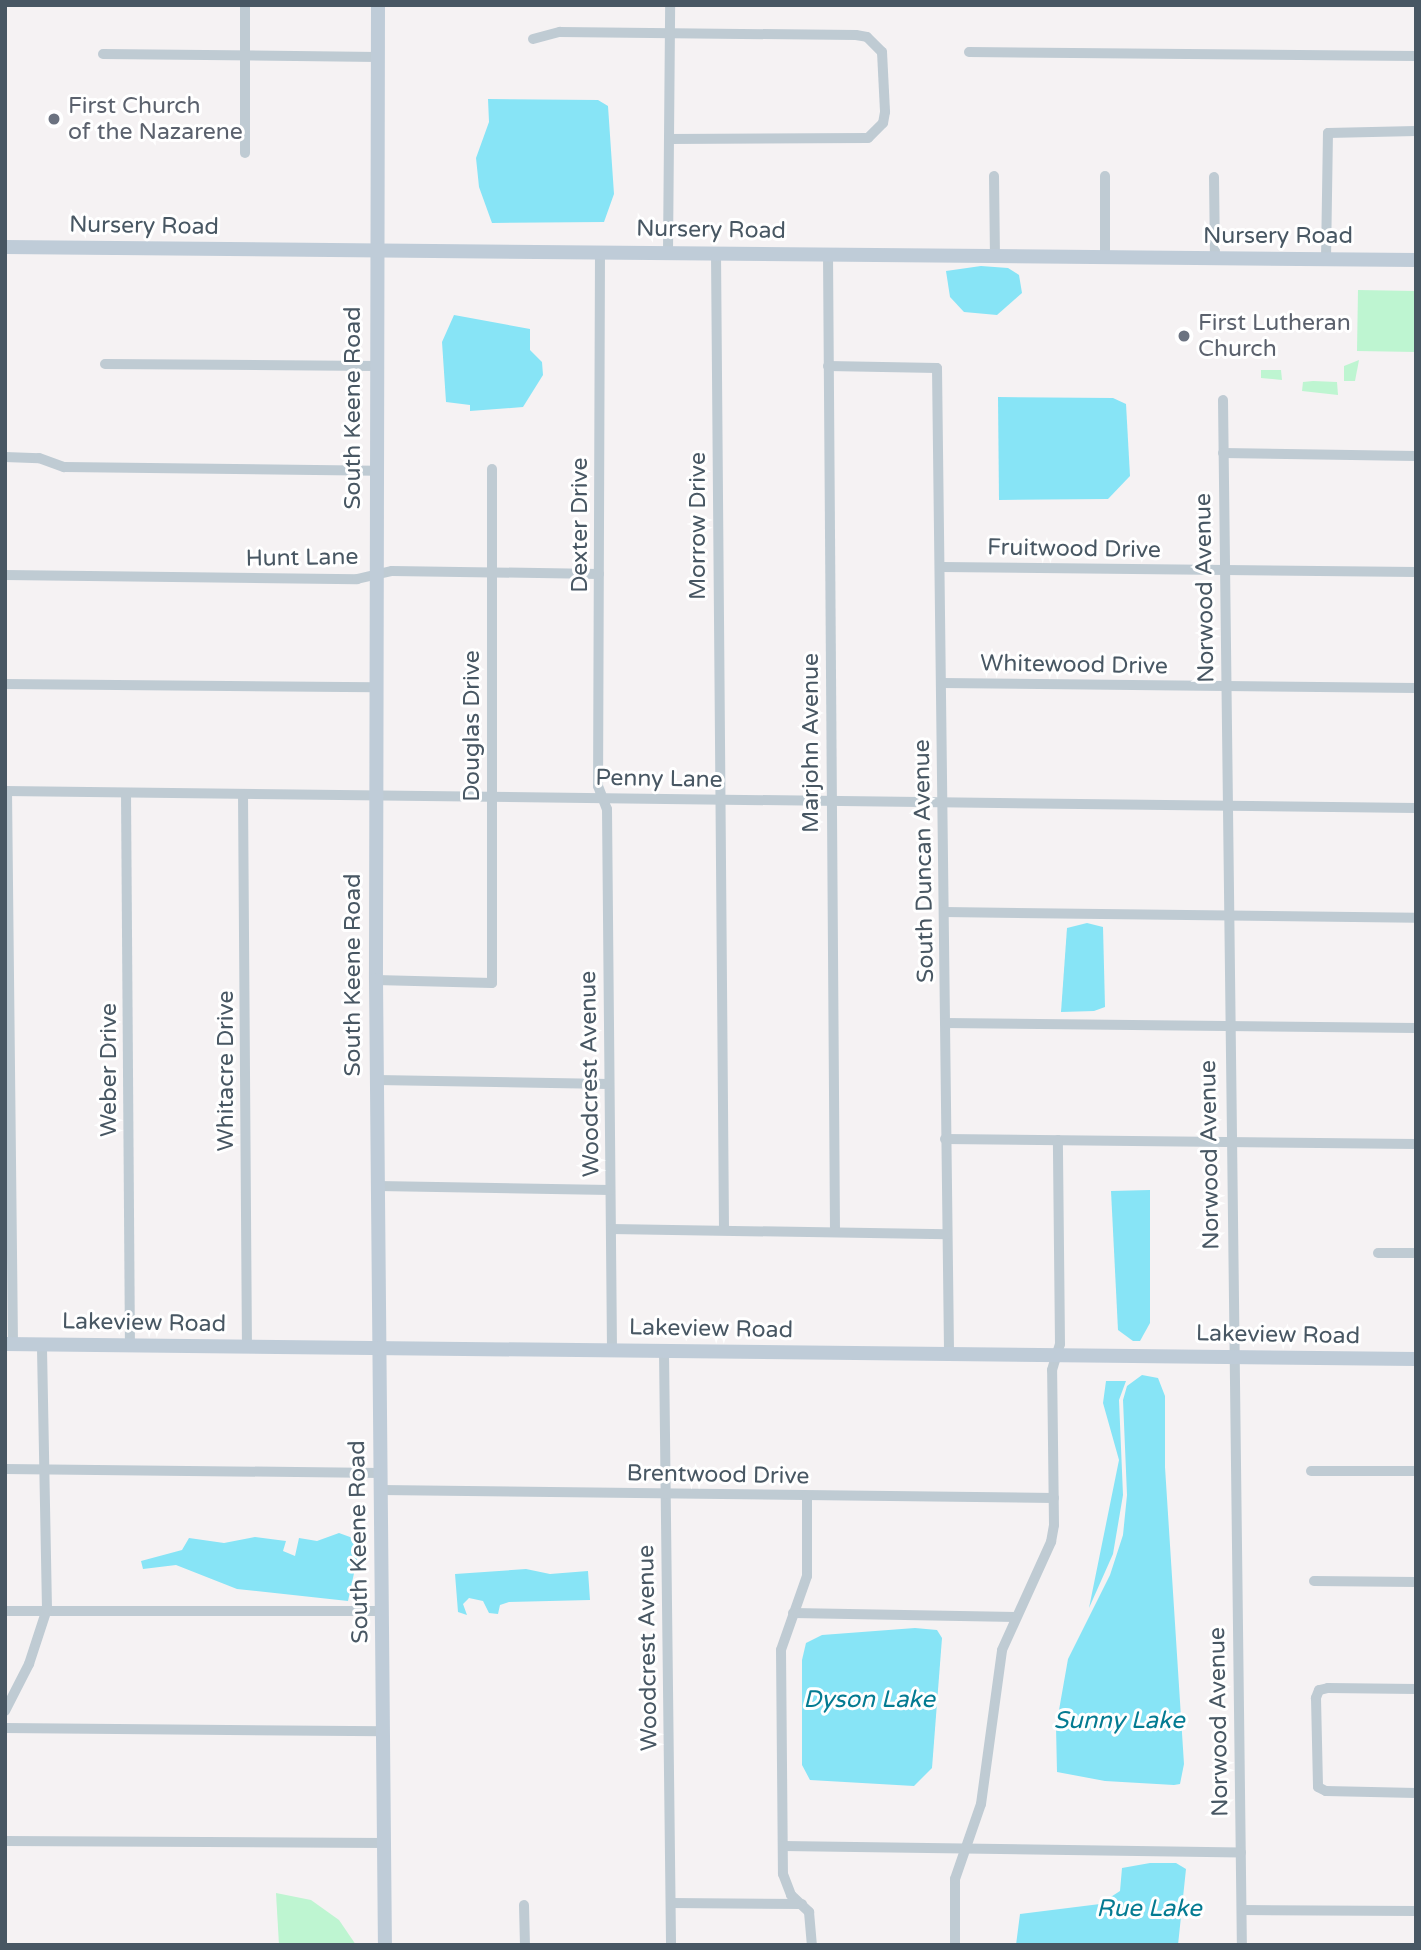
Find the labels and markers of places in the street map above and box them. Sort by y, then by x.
place label: First Church of the Nazarene [68,92,243,146]
marker: First Church of the Nazarene [46,111,62,127]
place label: First Lutheran Church [1198,309,1351,363]
marker: First Lutheran Church [1176,328,1192,344]

